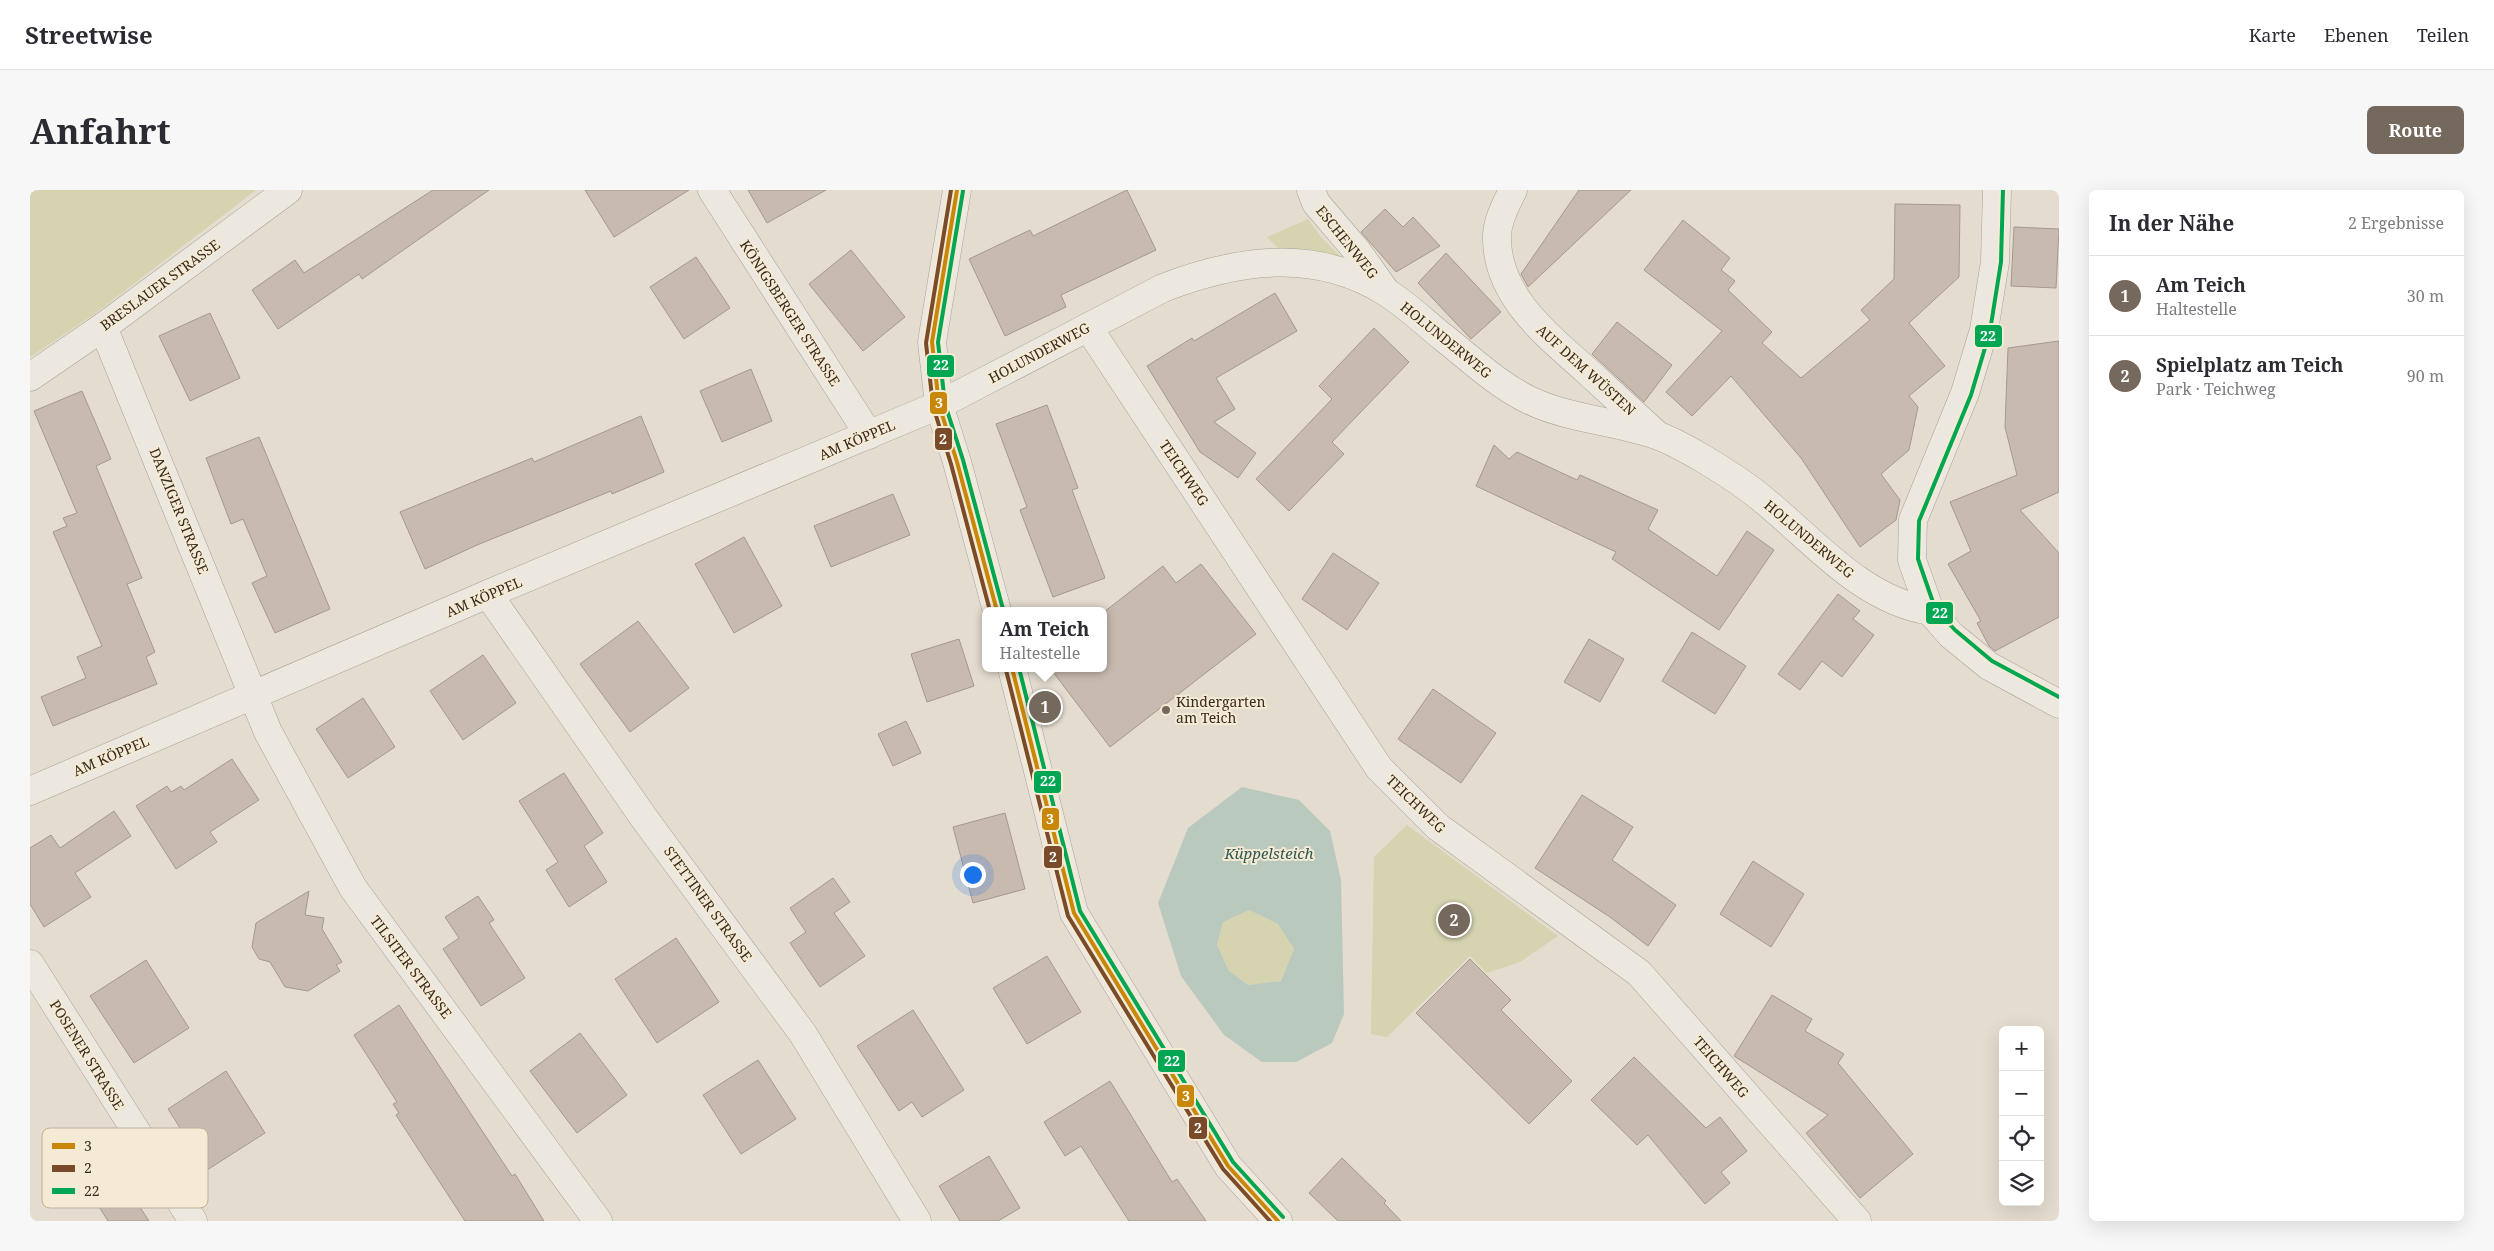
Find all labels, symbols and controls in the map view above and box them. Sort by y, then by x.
text: Streetwise [25,18,153,51]
text: Karte [2249,23,2296,47]
text: Ebenen [2324,23,2389,47]
text: Teilen [2417,23,2469,47]
button: Route [2367,106,2464,154]
text: Anfahrt [30,107,171,154]
street label: ESCHENWEG [1312,201,1383,282]
text: In der Nähe [2109,209,2234,237]
text: 2 Ergebnisse [2348,212,2444,234]
street label: BRESLAUER STRASSE [96,235,224,334]
street label: KÖNIGSBERGER STRASSE [736,236,845,390]
text: Am Teich [2156,272,2246,298]
text: 1 [2120,285,2130,307]
text: 30 m [2407,285,2444,307]
street label: HOLUNDERWEG [1397,297,1496,382]
text: Haltestelle [2156,298,2237,320]
street label: HOLUNDERWEG [985,318,1093,387]
street label: AUF DEM WÜSTEN [1533,320,1640,419]
line badge: 22 [1974,324,2003,348]
text: 22 [1980,326,1996,345]
text: Spielplatz am Teich [2156,352,2344,378]
line badge: 22 [926,354,955,378]
text: 22 [933,355,949,374]
text: 2 [2120,365,2130,387]
text: 90 m [2407,365,2444,387]
text: Park · Teichweg [2156,378,2276,400]
line badge: 3 [929,391,948,415]
text: 3 [935,393,943,412]
street label: AM KÖPPEL [816,415,898,464]
line badge: 2 [934,427,953,451]
text: 2 [939,429,947,448]
street label: TEICHWEG [1155,436,1213,509]
street label: DANZIGER STRASSE [145,445,214,577]
street label: HOLUNDERWEG [1760,495,1858,582]
street label: AM KÖPPEL [443,572,525,621]
line badge: 22 [1925,601,1954,625]
text: 22 [1932,603,1948,622]
popup [982,607,1107,672]
text: Am Teich [1000,616,1089,642]
text: Haltestelle [1000,642,1080,664]
pin: 1 [1029,688,1061,726]
place label: Kindergarten am Teich [1176,692,1265,727]
marker: Kindergarten am Teich [1160,704,1172,716]
street label: AM KÖPPEL [70,731,152,780]
line badge: 22 [1033,770,1062,794]
text: 22 [1040,771,1056,790]
street label: TEICHWEG [1383,771,1450,837]
line badge: 3 [1041,807,1060,831]
text: 3 [1046,809,1054,828]
street label: STETTINER STRASSE [660,842,757,965]
water label: Küppelsteich [1223,843,1314,863]
line badge: 2 [1043,845,1063,869]
text: 2 [1049,847,1057,866]
your location [960,862,986,888]
pin: 2 [1438,901,1470,939]
street label: TILSITER STRASSE [366,911,457,1022]
street label: POSENER STRASSE [46,996,129,1114]
map controls [1999,1026,2044,1206]
button: + [1999,1026,2044,1071]
street label: TEICHWEG [1689,1032,1753,1101]
line badge: 22 [1157,1049,1186,1073]
text: 22 [1164,1051,1180,1070]
button: − [1999,1071,2044,1116]
line badge: 3 [1176,1084,1195,1108]
text: 3 [1182,1086,1190,1105]
line badge: 2 [1188,1116,1208,1140]
button: locate [1999,1116,2044,1161]
text: 2 [1194,1118,1202,1137]
legend [42,1128,208,1208]
text: 3 [84,1136,92,1155]
text: 2 [84,1158,92,1177]
button: layers [1999,1161,2044,1206]
text: 22 [84,1181,100,1200]

